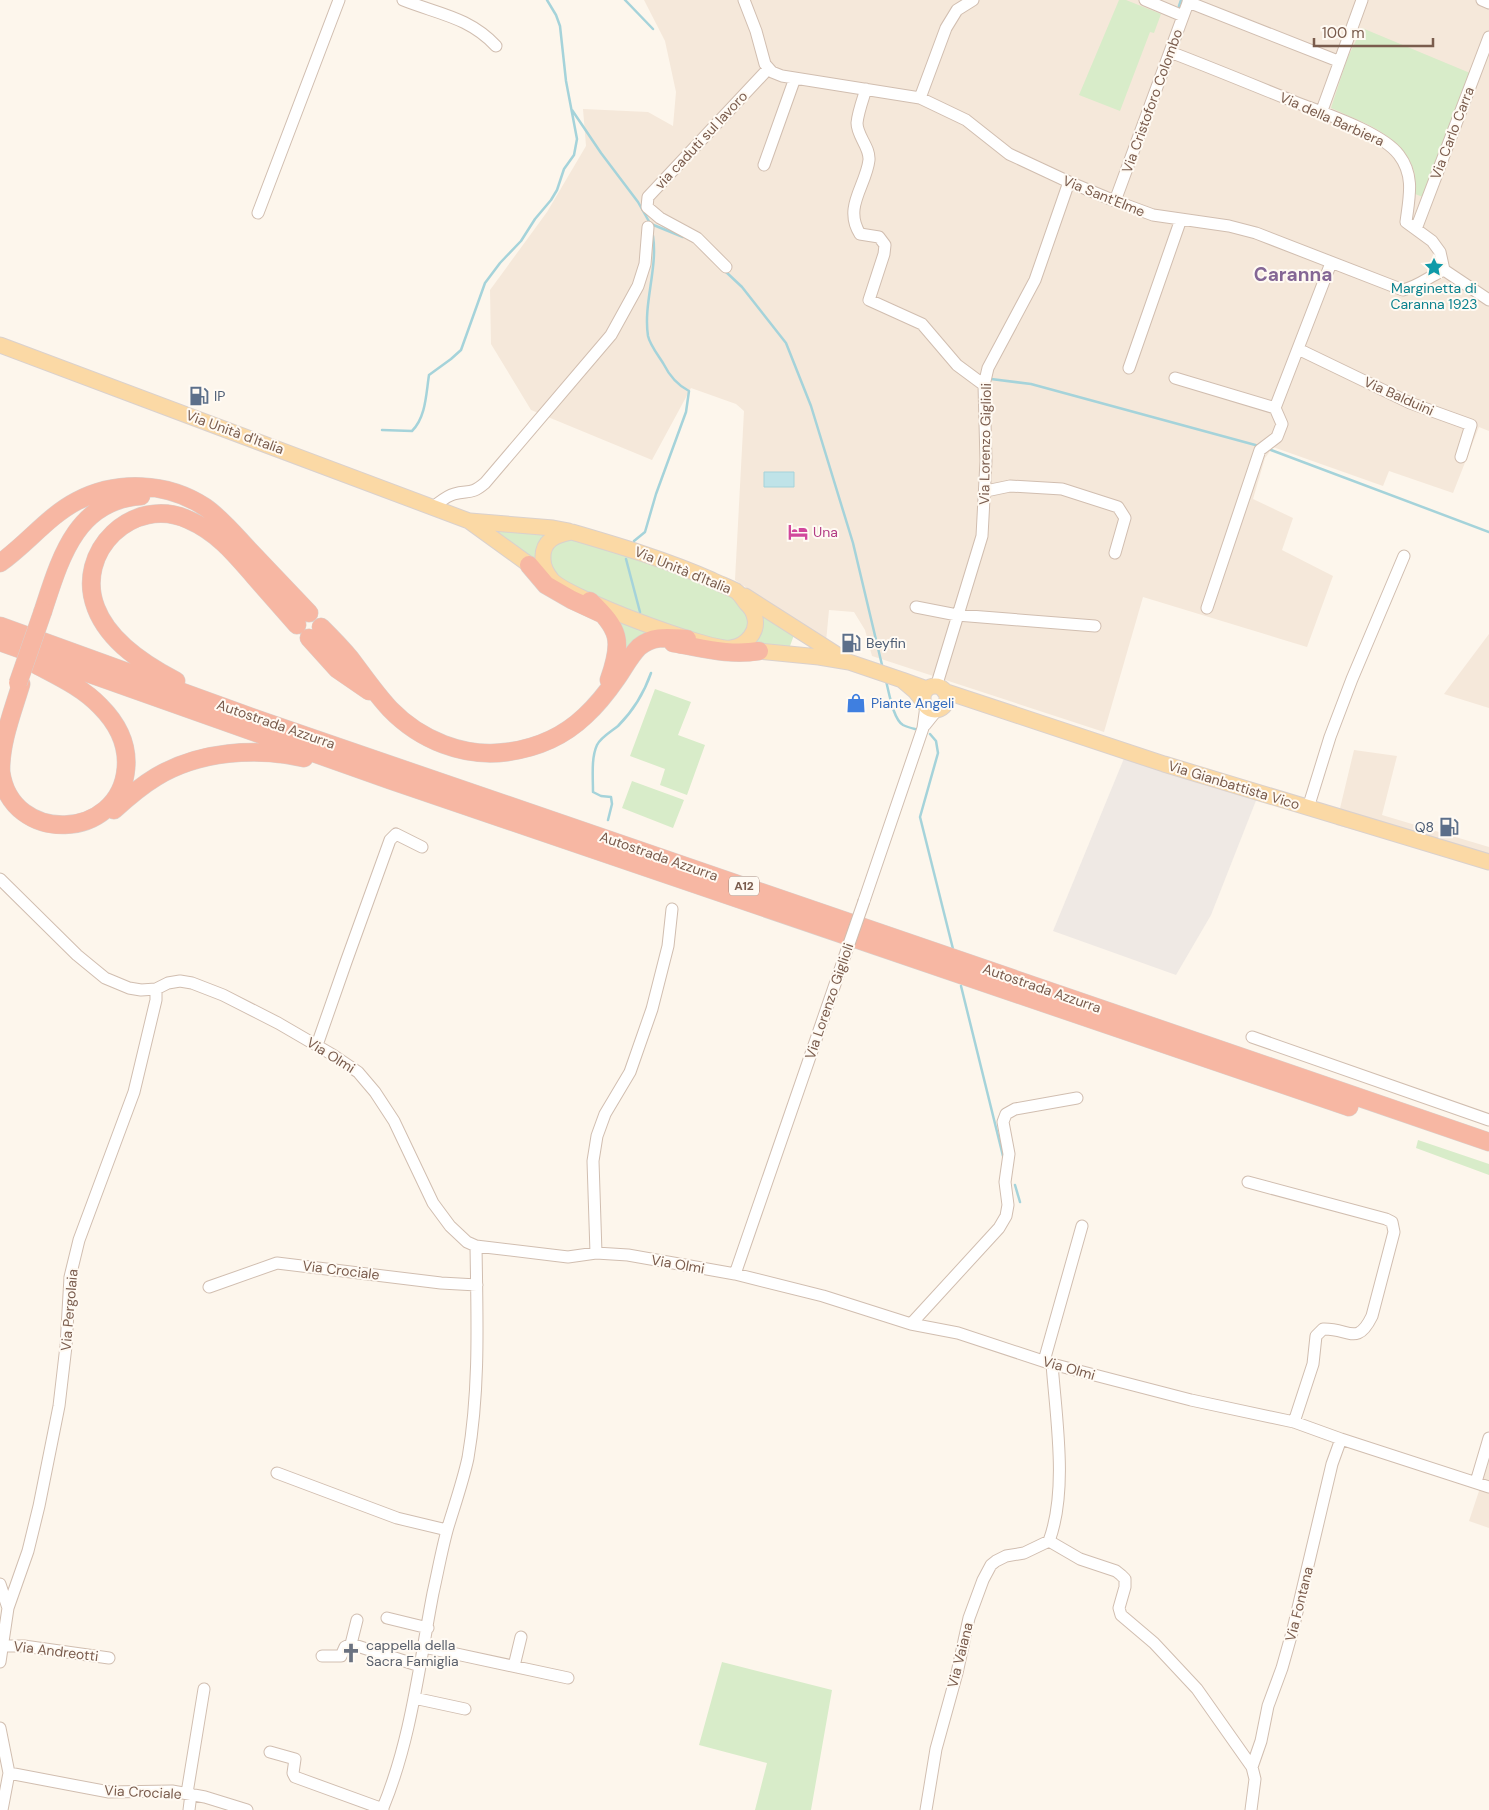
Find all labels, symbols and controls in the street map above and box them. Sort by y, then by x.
scale bar [1314,15,1433,47]
text: 100 m [1322,23,1365,43]
street label: Via Cristoforo Colombo [1118,27,1186,175]
street label: Via Carlo Carra [1426,84,1478,182]
street label: via caduti sul lavoro [651,87,751,193]
street label: Via della Barbiera [1277,88,1387,150]
street label: Via Sant'Elme [1060,171,1148,221]
place icon: Marginetta di Caranna 1923 [1423,256,1445,278]
district label: Caranna [1254,262,1332,287]
place label: Marginetta di Caranna 1923 [1390,279,1478,313]
street label: Via Balduini [1361,373,1437,419]
street label: Via Lorenzo Giglioli [975,383,995,505]
fuel station icon: IP [188,385,210,407]
place label: IP [214,387,225,405]
street label: Via Unità d'Italia [184,406,286,458]
hotel icon: Una [787,521,809,543]
place label: Una [813,523,838,541]
street label: Via Unità d'Italia [632,542,734,598]
fuel station icon: Beyfin [840,632,862,654]
place label: Beyfin [866,634,906,652]
shop icon: Piante Angeli [845,692,867,714]
place label: Piante Angeli [871,694,954,712]
street label: Autostrada Azzurra [214,695,338,753]
street label: Via Gianbattista Vico [1166,756,1302,814]
fuel station icon: Q8 [1438,816,1460,838]
place label: Q8 [1415,818,1434,836]
street label: Autostrada Azzurra [597,827,721,885]
road number: A12 [729,876,759,896]
street label: Via Lorenzo Giglioli [801,940,857,1062]
street label: Autostrada Azzurra [980,959,1104,1017]
street label: Via Olmi [303,1033,359,1077]
street label: Via Olmi [650,1250,706,1278]
street label: Via Crociale [301,1256,381,1284]
street label: Via Pergolaia [56,1268,82,1352]
street label: Via Olmi [1041,1352,1097,1384]
street label: Via Fontana [1281,1565,1317,1643]
street label: Via Vaiana [943,1620,977,1690]
place label: cappella della Sacra Famiglia [366,1636,459,1670]
street label: Via Andreotti [13,1637,99,1665]
church icon: cappella della Sacra Famiglia [340,1642,362,1664]
street label: Via Crociale [104,1781,182,1803]

